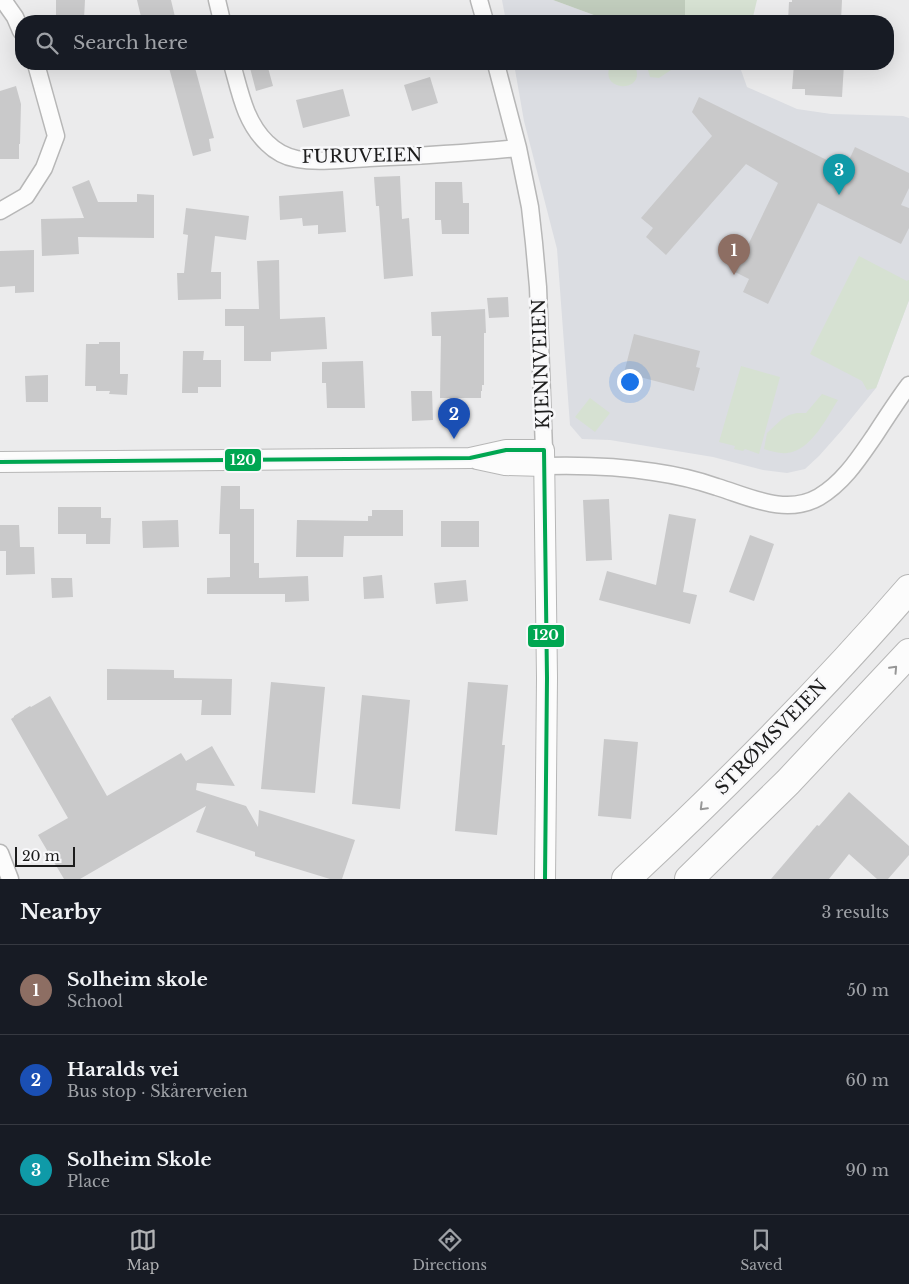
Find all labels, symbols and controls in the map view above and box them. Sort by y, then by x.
search box [15,15,894,70]
icon: search [33,29,61,57]
text: Search here [73,31,188,54]
street label: FURUVEIEN [301,144,423,168]
pin: 3 [823,154,855,195]
pin: 1 [718,234,750,275]
street label: KJENNVEIEN [528,298,554,430]
your location [617,369,643,395]
pin: 2 [438,398,470,439]
line badge: 120 [224,448,262,472]
text: 120 [230,451,256,469]
line badge: 120 [527,624,565,648]
text: 120 [533,626,559,644]
one-way arrow [888,665,897,674]
street label: STRØMSVEIEN [710,675,832,799]
one-way arrow [700,801,709,810]
scale bar [15,844,75,867]
text: 20 m [22,847,60,865]
text: Nearby [20,899,101,925]
text: 3 results [821,902,889,922]
text: Solheim skole [67,968,208,991]
text: 1 [33,980,39,1000]
text: 50 m [847,980,889,1000]
text: School [67,991,123,1011]
text: Haralds vei [67,1058,179,1081]
text: 2 [31,1070,41,1090]
text: 60 m [846,1070,889,1090]
text: Bus stop · Skårerveien [67,1081,248,1101]
text: Solheim Skole [67,1148,212,1171]
text: 3 [31,1160,41,1180]
text: 90 m [846,1160,889,1180]
text: Place [67,1171,110,1191]
tab: Map [127,1226,159,1274]
tab: Directions [412,1226,487,1274]
tab: Saved [740,1226,782,1274]

